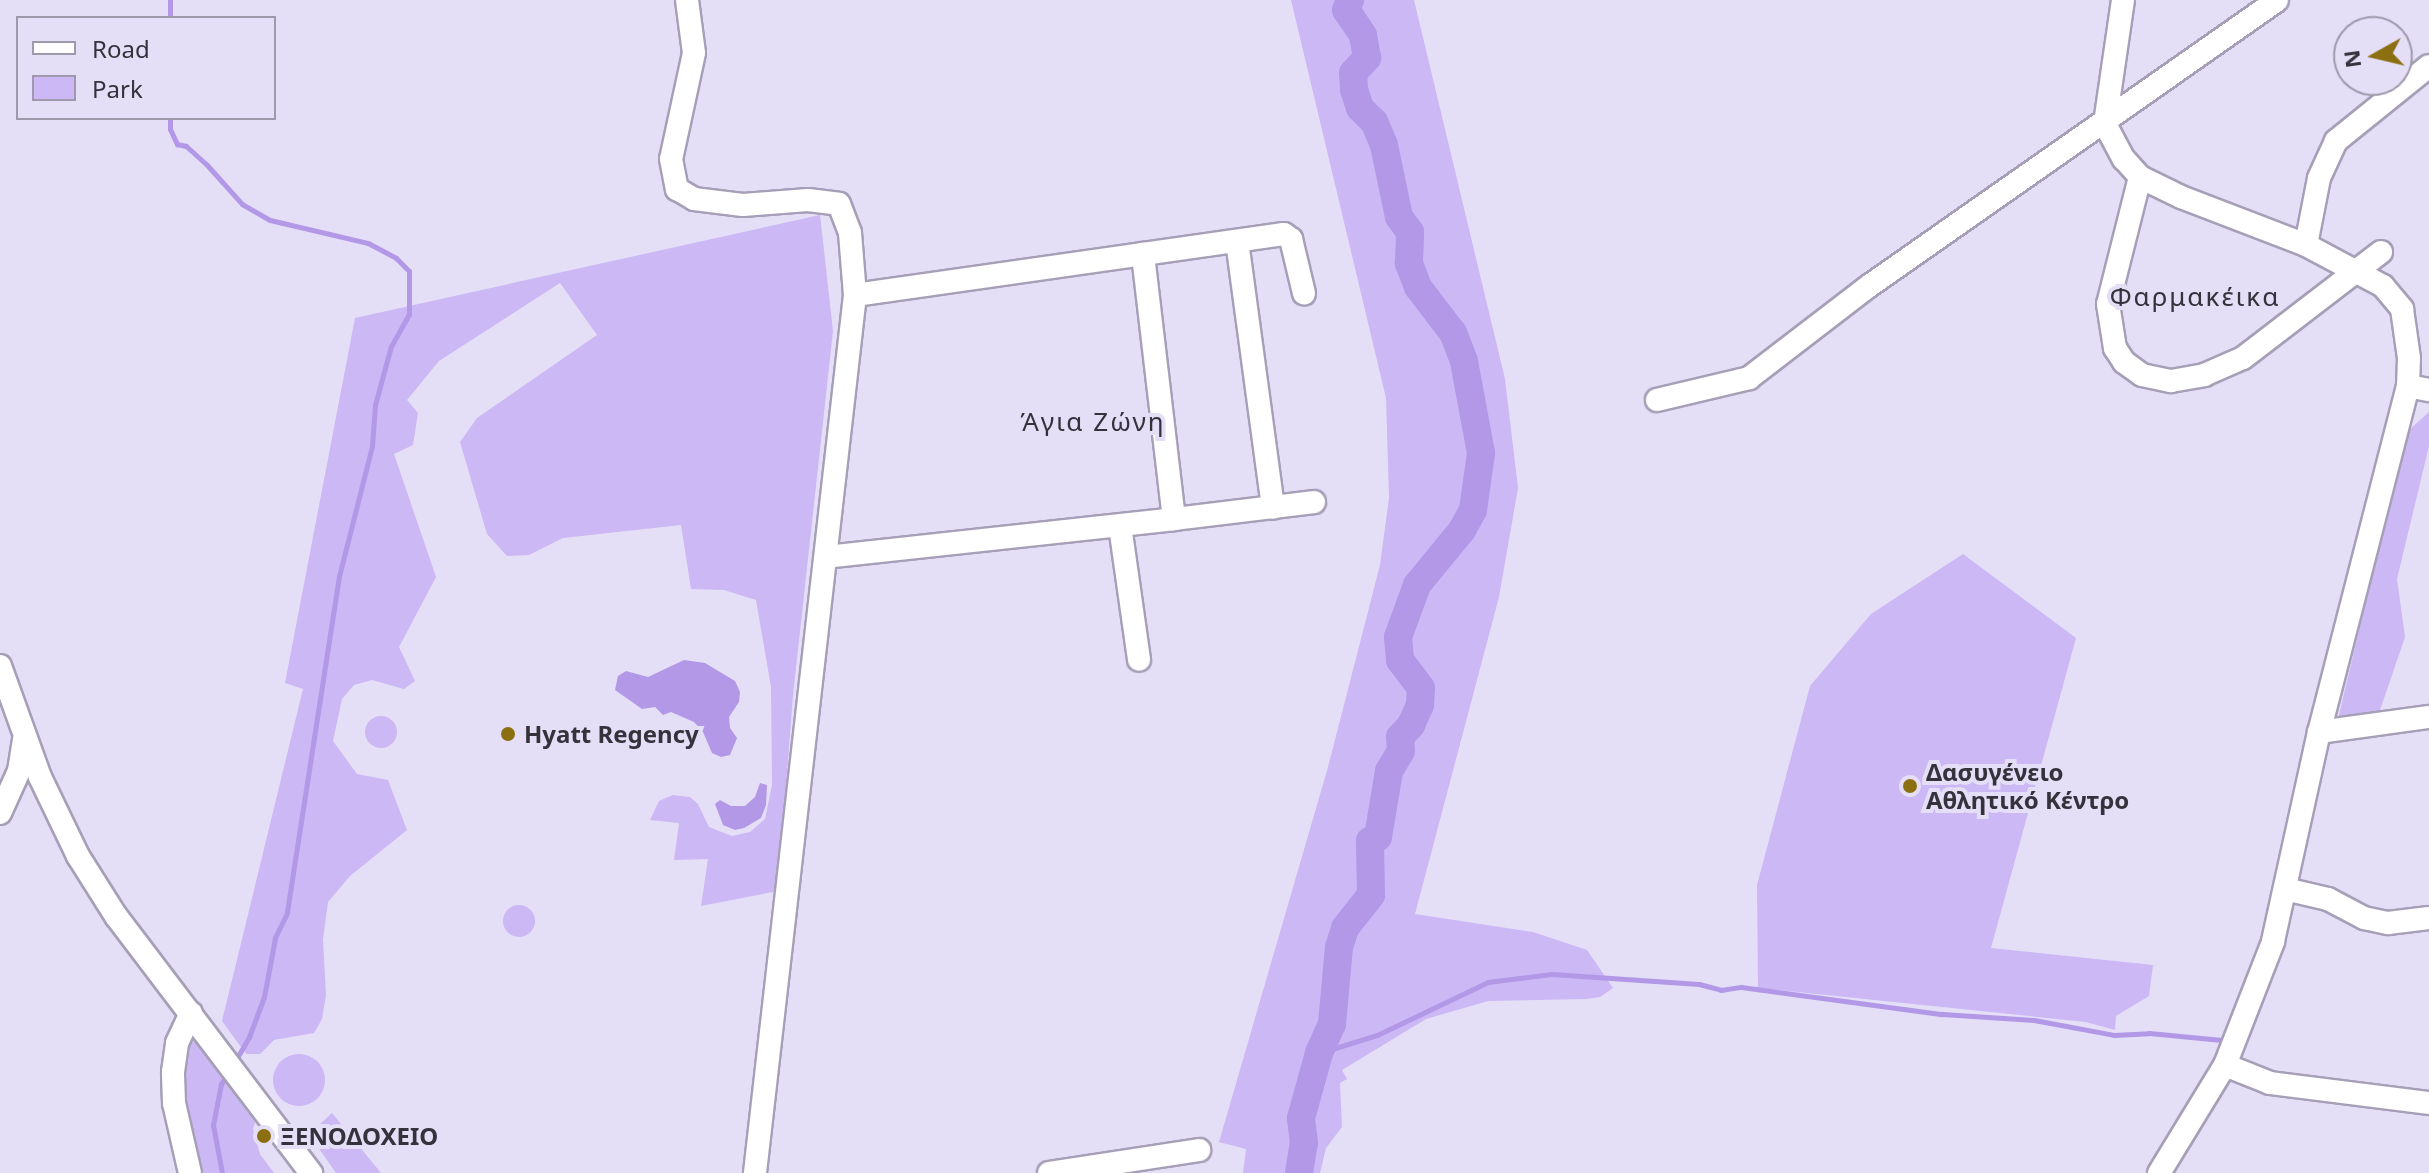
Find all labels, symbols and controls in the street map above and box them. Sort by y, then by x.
legend [16,16,276,120]
north arrow [2333,16,2413,96]
text: Road [92,32,150,65]
text: N [2335,48,2367,70]
text: Park [92,72,143,105]
district label: Φαρμακέικα [2110,281,2280,313]
district label: Άγια Ζώνη [1020,406,1166,438]
place label: Hyatt Regency [524,720,699,748]
marker: Hyatt Regency [499,725,517,743]
place label: Δασυγένειο Αθλητικό Κέντρο [1926,758,2129,814]
marker: Δασυγένειο Αθλητικό Κέντρο [1901,777,1919,795]
place label: ΞΕΝΟΔΟΧΕΙΟ [280,1122,438,1150]
marker: ΞΕΝΟΔΟΧΕΙΟ [255,1127,273,1145]

